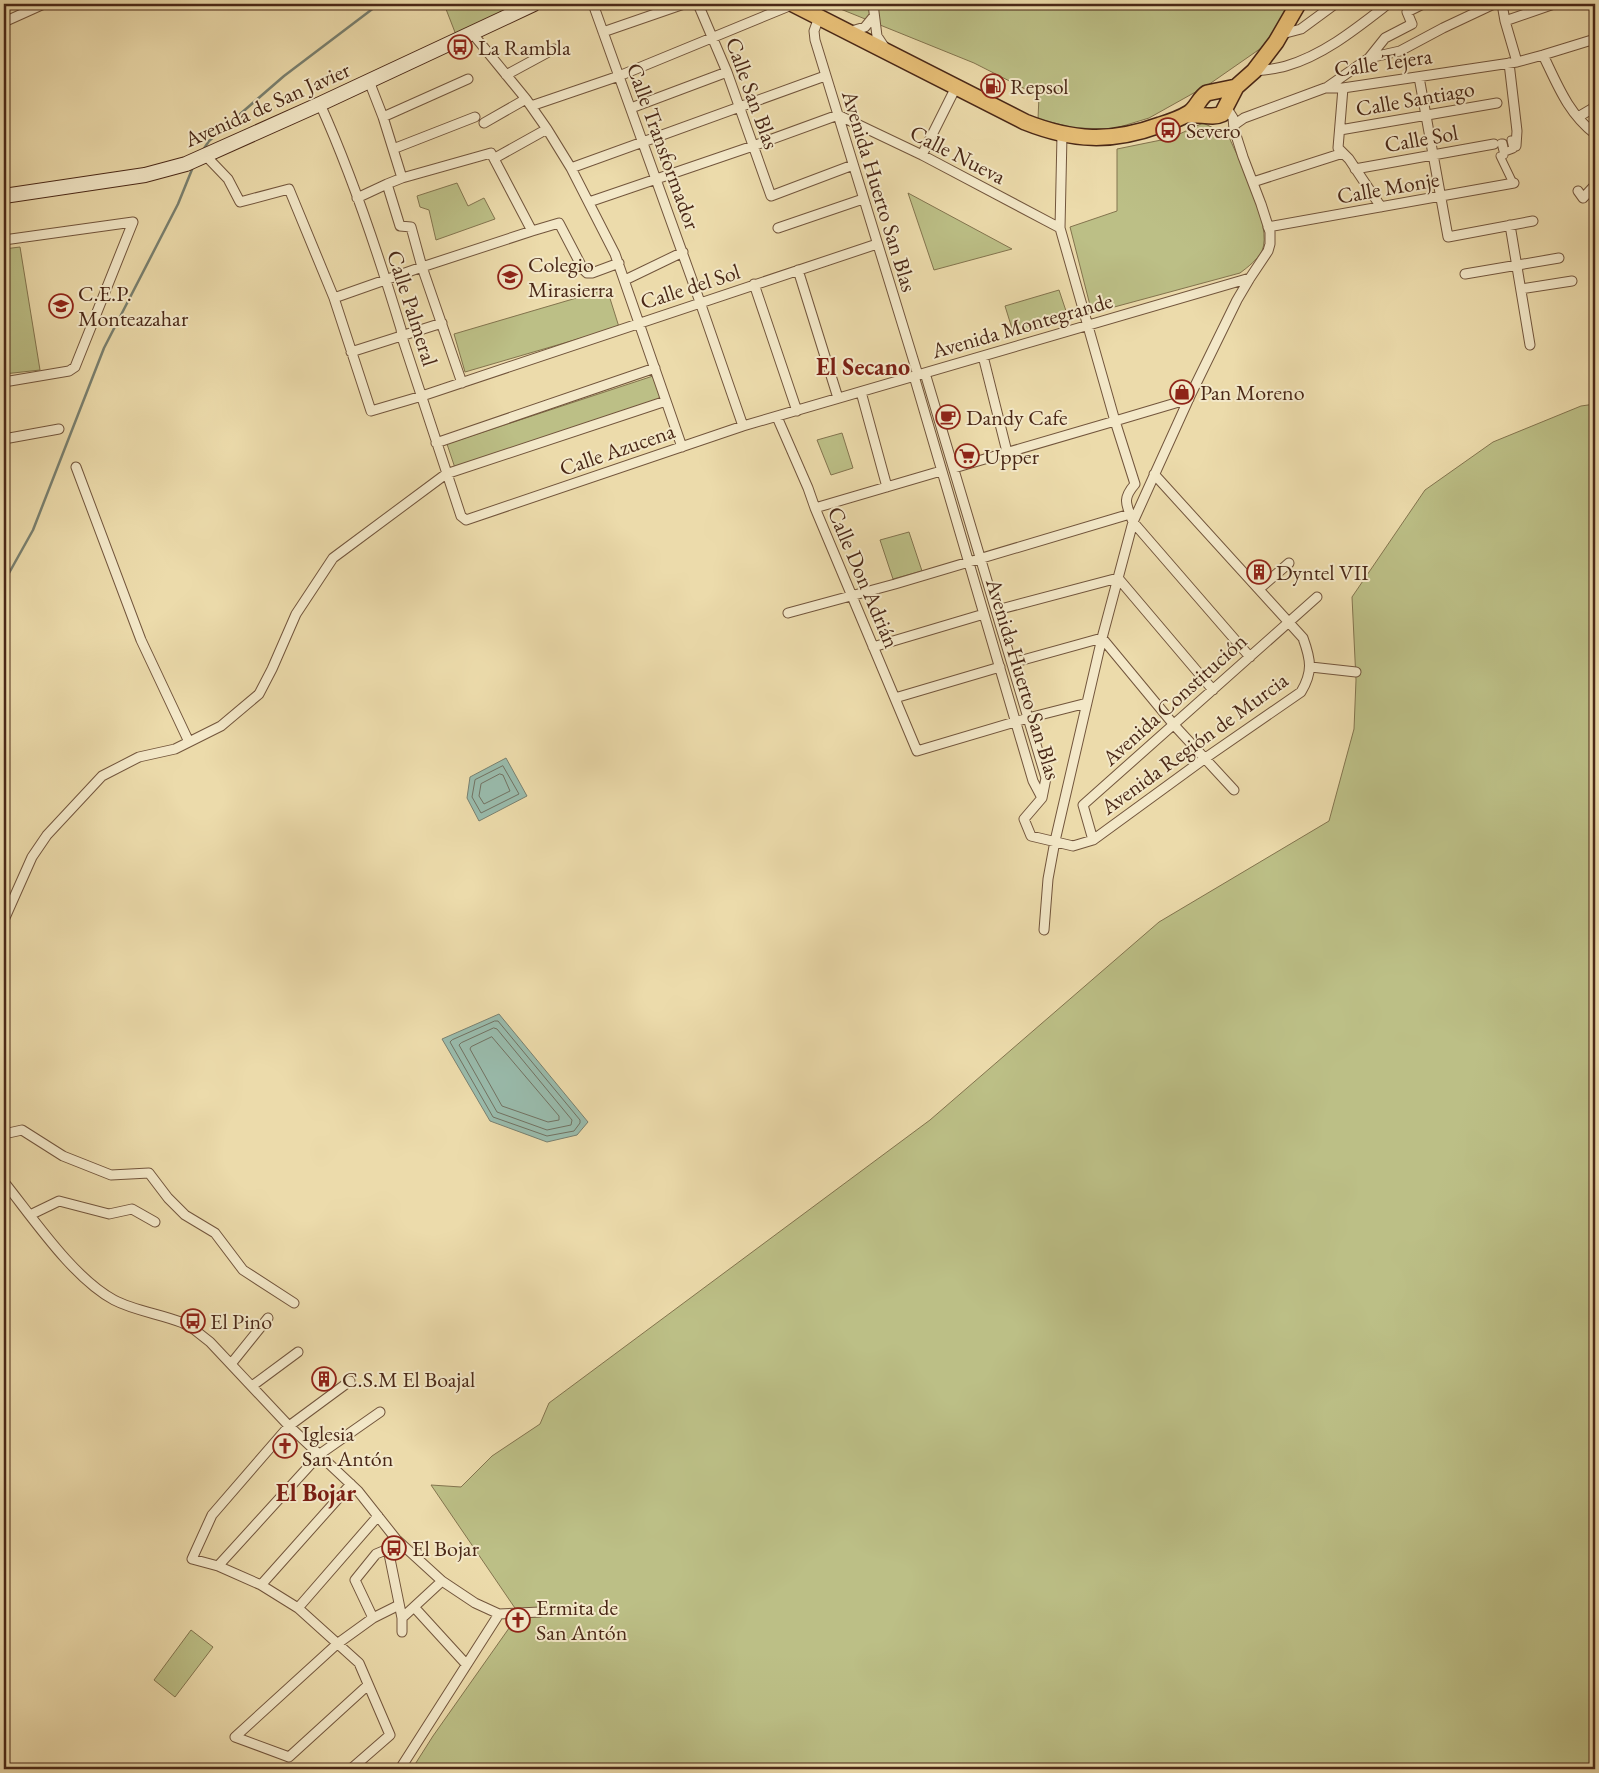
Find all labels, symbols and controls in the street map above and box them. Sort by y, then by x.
place label: La Rambla [478,33,571,62]
street label: Calle San Blas [719,33,786,153]
bus stop icon: La Rambla [447,34,473,60]
street label: Calle Tejera [1332,41,1434,84]
street label: Avenida de San Javier [179,55,355,154]
street label: Calle Transformador [620,59,707,234]
place label: Repsol [1010,72,1069,101]
fuel station icon: Repsol [980,73,1006,99]
street label: Calle Santiago [1353,74,1477,123]
street label: Avenida Huerto San Blas [835,86,924,295]
place label: Severo [1186,116,1241,145]
bus stop icon: Severo [1155,117,1181,143]
street label: Calle Nueva [905,118,1011,191]
street label: Calle Sol [1382,118,1460,159]
street label: Calle Monje [1335,164,1442,211]
street label: Calle Palmeral [380,247,445,370]
place label: Colegio Mirasierra [528,250,614,304]
street label: Calle del Sol [637,257,744,316]
school or university icon: Colegio Mirasierra [497,264,523,290]
place label: C.E.P. Monteazahar [78,279,189,333]
street label: Avenida Montegrande [927,286,1116,365]
school or university icon: C.E.P. Monteazahar [48,293,74,319]
district label: El Secano [816,351,910,382]
place label: Pan Moreno [1200,378,1305,407]
shop icon: Pan Moreno [1169,379,1195,405]
place label: Dandy Cafe [966,403,1068,432]
cafe icon: Dandy Cafe [935,404,961,430]
street label: Calle Azucena [556,416,679,483]
place label: Upper [984,442,1040,471]
supermarket icon: Upper [954,443,980,469]
street label: Calle Don Adrián [821,502,907,653]
place label: Dyntel VII [1276,558,1369,587]
building icon: Dyntel VII [1246,559,1272,585]
street label: Avenida Huerto San Blas [979,574,1068,783]
street label: Avenida Constitución [1095,626,1253,773]
street label: Avenida Región de Murcia [1094,665,1294,822]
place label: El Pino [210,1307,272,1336]
bus stop icon: El Pino [180,1308,206,1334]
place label: C.S.M El Boajal [342,1365,475,1394]
building icon: C.S.M El Boajal [311,1366,337,1392]
place label: Iglesia San Antón [302,1419,394,1473]
church icon: Iglesia San Antón [272,1433,298,1459]
district label: El Bojar [276,1477,356,1509]
place label: El Bojar [412,1534,480,1563]
bus stop icon: El Bojar [381,1535,407,1561]
place label: Ermita de San Antón [536,1593,628,1647]
church icon: Ermita de San Antón [505,1607,531,1633]

